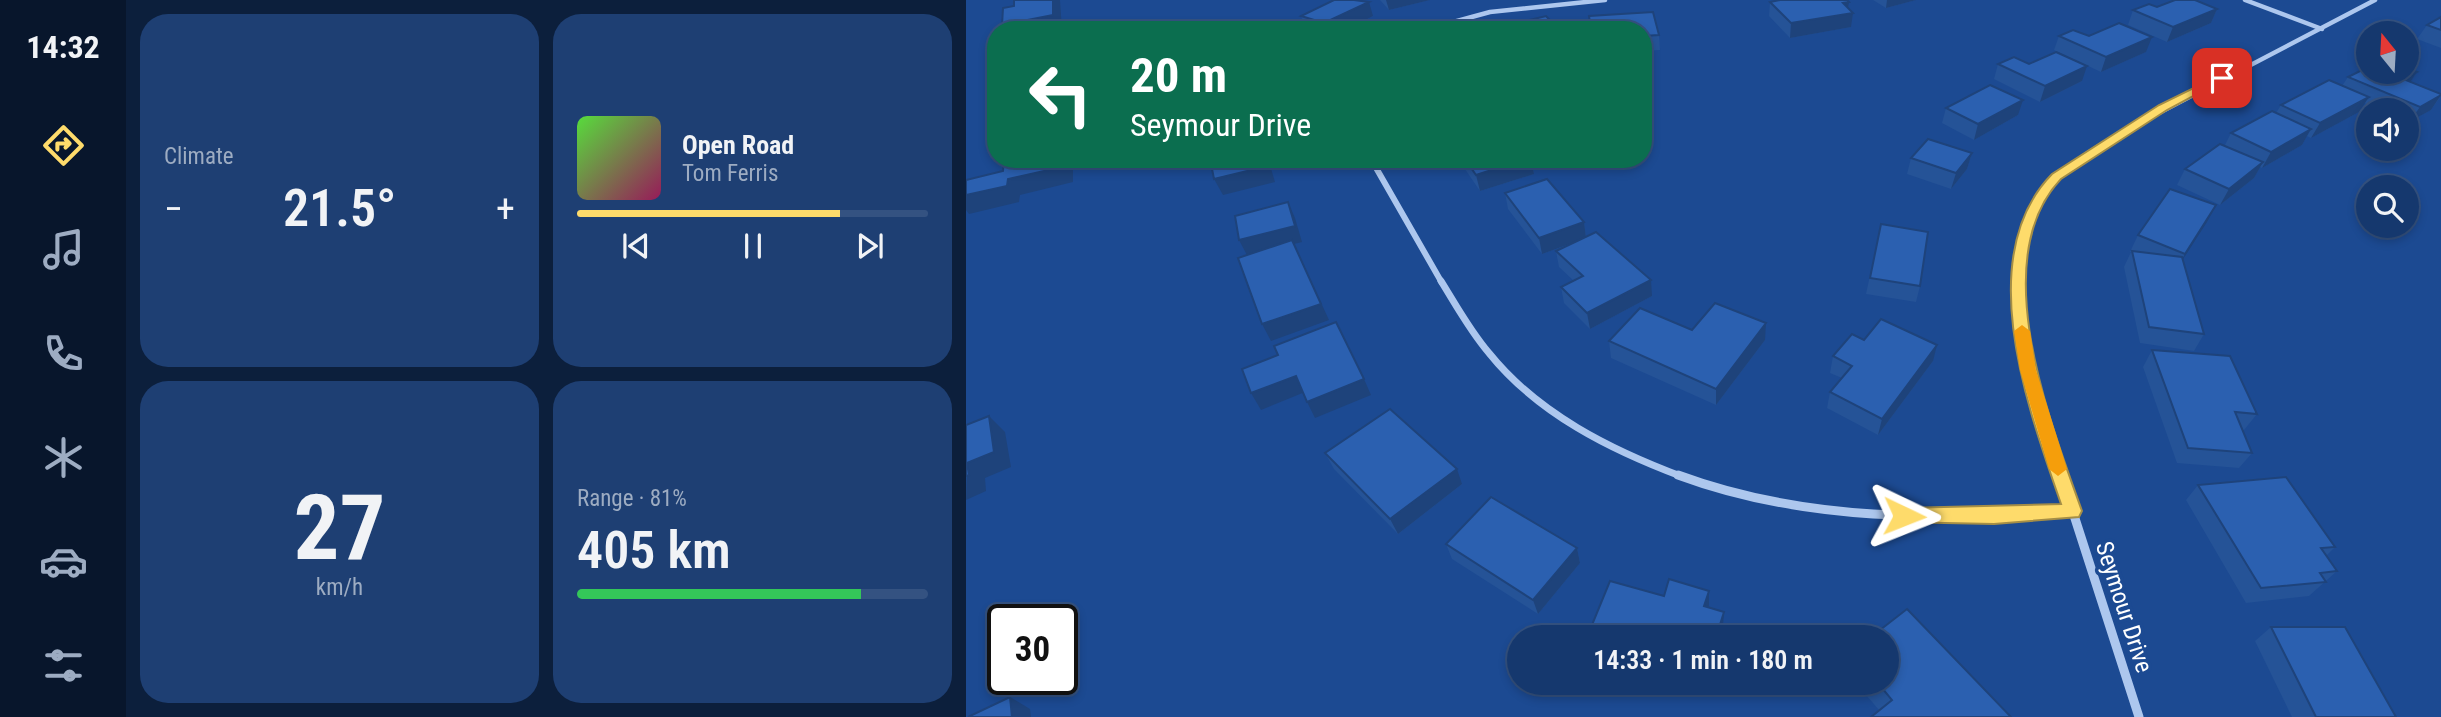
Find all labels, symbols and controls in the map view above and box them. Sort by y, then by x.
north arrow [2356,21,2418,84]
map controls [2356,21,2419,238]
text: 14:32 [26,28,100,66]
text: 20 m [1130,47,1227,104]
pin [2192,48,2252,108]
icon: left [1015,49,1106,140]
icon: arrive [2203,59,2241,97]
button: sound [2356,98,2419,161]
text: Seymour Drive [1130,106,1311,144]
icon: directions [39,121,88,170]
text: Open Road [682,130,794,160]
text: Climate [164,143,234,170]
text: Tom Ferris [682,160,778,187]
button: search [2356,175,2419,238]
text: 21.5° [283,178,396,239]
text: − [164,187,183,231]
text: + [496,187,515,231]
icon: music [39,225,88,274]
icon: previous [617,227,655,265]
icon: pause [734,227,772,265]
icon: next [851,227,889,265]
icon: phone [39,329,88,378]
icon: climate [39,433,88,482]
text: 27 [294,475,385,581]
position arrow [1867,479,1941,553]
text: Range · 81% [577,485,687,512]
text: 405 km [577,520,731,581]
icon: car [39,537,88,586]
street label: Seymour Drive [2090,538,2158,676]
text: km/h [316,574,363,601]
speed limit sign: 30 [987,604,1078,695]
icon: filters [39,641,88,690]
text: 14:33 · 1 min · 180 m [1593,645,1813,675]

